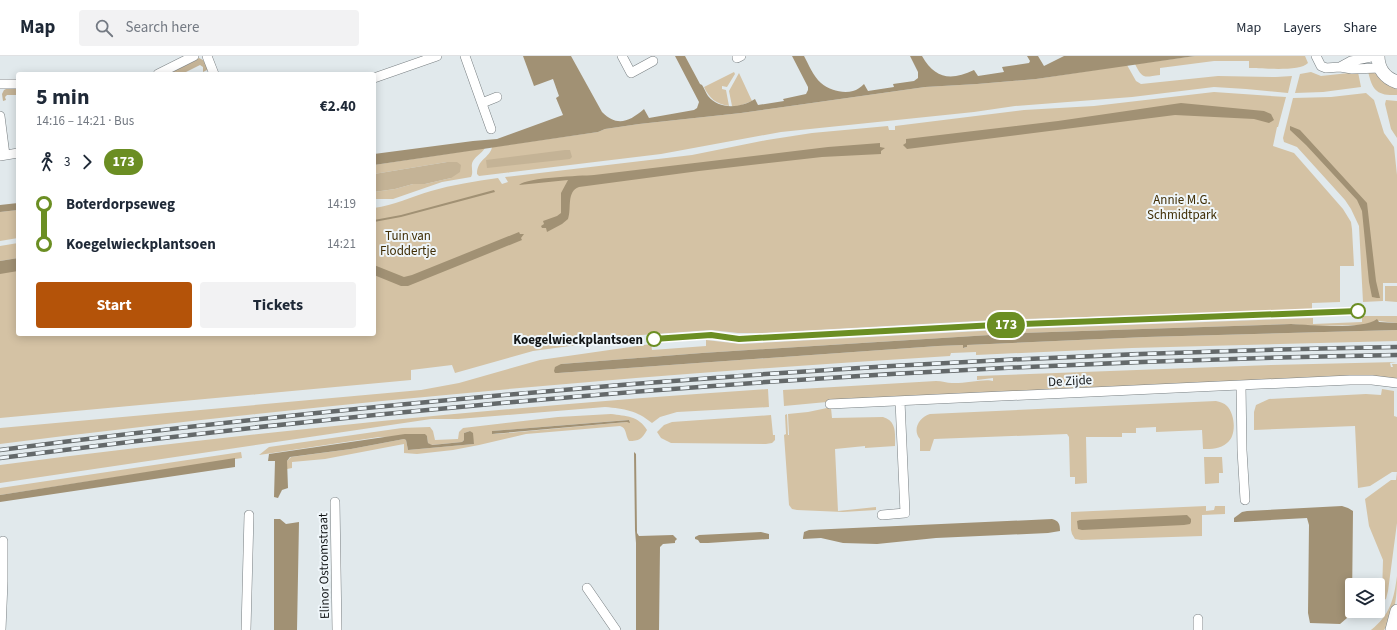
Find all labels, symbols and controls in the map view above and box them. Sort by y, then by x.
search box [79,10,359,46]
text: Map [20,14,55,41]
icon: search [93,17,115,39]
text: Search here [125,17,199,38]
text: Map [1236,18,1261,38]
text: Layers [1283,18,1321,38]
text: Share [1343,18,1377,38]
text: 5 min [36,81,90,113]
text: €2.40 [320,96,356,117]
text: 14:16 – 14:21 · Bus [36,112,134,130]
icon: walk [36,151,58,173]
icon: forward [76,151,98,173]
text: 173 [112,152,135,172]
text: 3 [64,153,70,171]
park label: Annie M.G. Schmidtpark [1147,191,1218,224]
text: Boterdorpseweg [66,194,175,215]
text: 14:19 [327,195,356,213]
park label: Tuin van Floddertje [380,227,436,260]
text: Koegelwieckplantsoen [66,234,216,255]
text: 14:21 [327,235,356,253]
button: Start [36,282,192,328]
button: Tickets [200,282,356,328]
unlabelled marker [1350,303,1366,319]
line badge: 173 [983,312,1029,338]
text: 173 [995,315,1017,335]
place label: Koegelwieckplantsoen [513,331,643,349]
marker: Koegelwieckplantsoen [646,331,662,347]
street label: De Zijde [1048,371,1093,391]
street label: Elinor Ostromstraat [314,512,334,619]
map controls [1345,578,1385,618]
button: layers [1345,578,1385,618]

